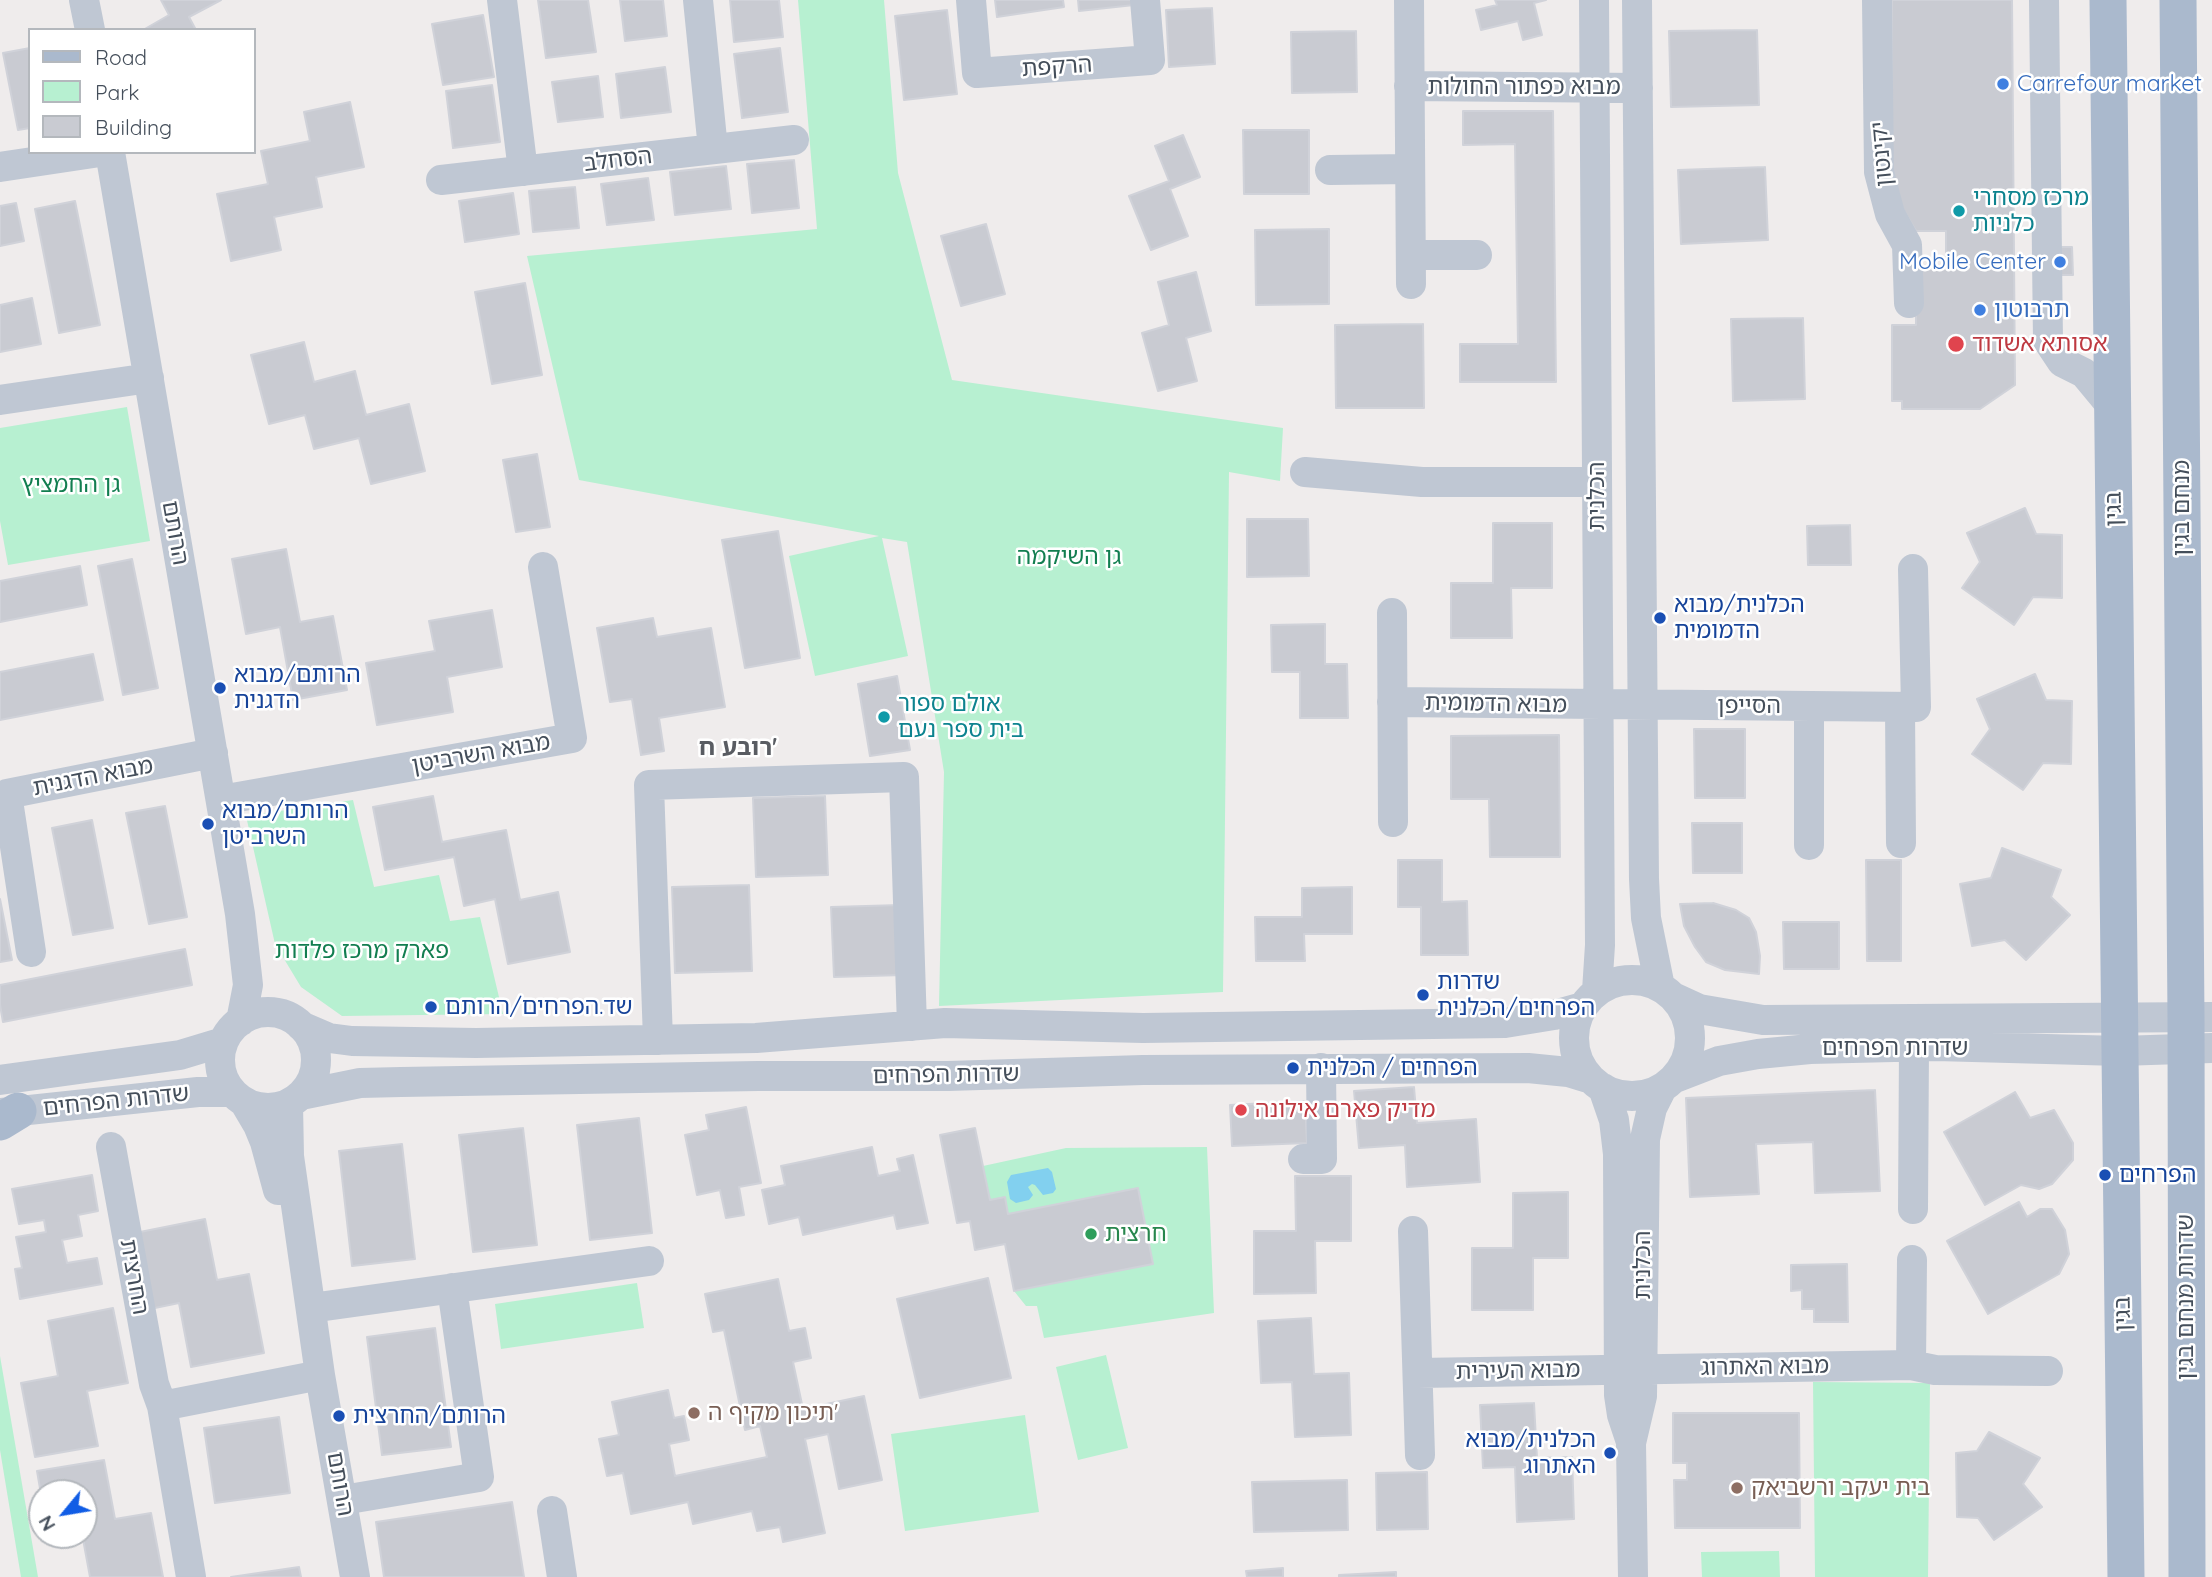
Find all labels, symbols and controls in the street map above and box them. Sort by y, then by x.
legend [28,28,256,154]
text: Road [95,44,147,70]
street label: הרקפת [1021,51,1093,83]
place label: Carrefour market [2017,70,2202,98]
street label: מבוא כפתור החולות [1427,73,1621,101]
marker: Carrefour market [1995,76,2011,92]
text: Park [95,79,139,105]
text: Building [95,114,172,140]
street label: יקינטון [1865,120,1899,188]
street label: הסחלב [582,142,654,178]
place label: מרכז מסחרי כלניות [1973,184,2089,238]
marker: מרכז מסחרי כלניות [1951,203,1967,219]
place label: Mobile Center [1899,248,2046,276]
marker: Mobile Center [2052,254,2068,270]
place label: תרבוטון [1994,296,2070,324]
marker: תרבוטון [1972,302,1988,318]
place label: אסותא אשדוד [1972,330,2108,358]
marker: אסותא אשדוד [1946,334,1966,354]
street label: מנחם בגין [2168,460,2196,556]
street label: הכלנית [1583,462,1611,530]
park label: גן החמציץ [22,471,120,499]
street label: בגין [2100,491,2128,527]
street label: הרותם [156,499,194,567]
park label: גן השיקמה [1017,543,1121,571]
place label: הכלנית/מבוא הדמומית [1674,591,1805,645]
marker: הכלנית/מבוא הדמומית [1652,610,1668,626]
place label: הרותם/מבוא הדגנית [234,661,361,715]
marker: הרותם/מבוא הדגנית [212,680,228,696]
street label: מבוא הדמומית [1425,689,1567,719]
place label: אולם ספור בית ספר נעם [898,690,1024,744]
street label: הסייפן [1717,692,1781,720]
marker: אולם ספור בית ספר נעם [876,709,892,725]
street label: מבוא השרביטן [410,728,552,780]
district label: רובע ח' [699,734,777,762]
street label: מבוא הדגנית [30,752,156,802]
place label: הרותם/מבוא השרביטן [222,797,349,851]
marker: הרותם/מבוא השרביטן [200,816,216,832]
park label: פארק מרכז פלדות [275,937,449,965]
place label: שדרות הפרחים/הכלנית [1437,968,1595,1022]
marker: שדרות הפרחים/הכלנית [1415,987,1431,1003]
place label: שד.הפרחים/הרותם [445,993,633,1021]
marker: שד.הפרחים/הרותם [423,999,439,1015]
street label: שדרות הפרחים [1822,1034,1968,1062]
place label: הפרחים / הכלנית [1307,1054,1478,1082]
street label: שדרות הפרחים [872,1060,1020,1090]
marker: הפרחים / הכלנית [1285,1060,1301,1076]
street label: שדרות הפרחים [42,1080,190,1122]
place label: מדיק פארם אילונה [1255,1096,1435,1124]
marker: מדיק פארם אילונה [1233,1102,1249,1118]
place label: הפרחים [2119,1161,2196,1189]
marker: הפרחים [2097,1167,2113,1183]
street label: שדרות מנחם בגין [2172,1214,2200,1380]
place label: חרצית [1105,1220,1167,1248]
marker: חרצית [1083,1226,1099,1242]
street label: הכלנית [1629,1231,1657,1299]
street label: החרצית [114,1237,154,1317]
street label: בגין [2109,1296,2137,1332]
street label: מבוא האתרוג [1701,1352,1829,1382]
street label: מבוא העירית [1455,1356,1581,1386]
place label: תיכון מקיף ה' [708,1399,838,1427]
place label: הרותם/החרצית [353,1402,506,1430]
marker: תיכון מקיף ה' [686,1405,702,1421]
marker: הרותם/החרצית [331,1408,347,1424]
place label: הכלנית/מבוא האתרוג [1465,1426,1596,1480]
marker: הכלנית/מבוא האתרוג [1602,1445,1618,1461]
street label: הרותם [321,1450,359,1518]
place label: בית יעקב ורשביאק [1751,1474,1930,1502]
north arrow [28,1479,98,1549]
marker: בית יעקב ורשביאק [1729,1480,1745,1496]
text: N [33,1511,60,1536]

